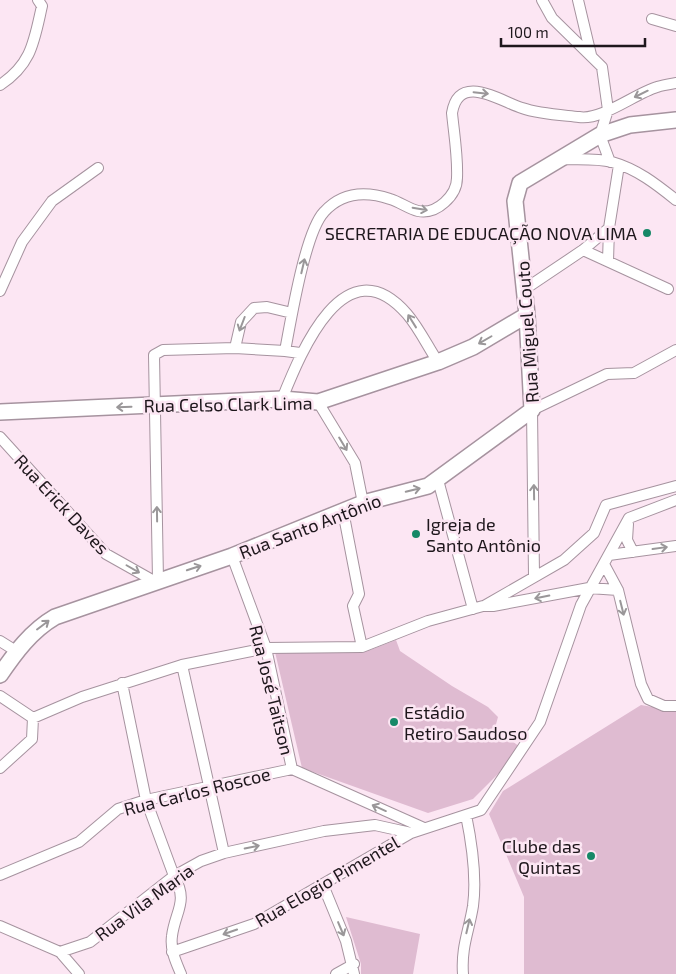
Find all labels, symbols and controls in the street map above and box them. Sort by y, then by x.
scale bar [501,15,645,47]
text: 100 m [508,23,549,41]
one-way arrow [473,88,489,98]
one-way arrow [634,89,649,99]
one-way arrow [411,205,427,215]
place label: SECRETARIA DE EDUCAÇÃO NOVA LIMA [325,222,638,245]
marker: SECRETARIA DE EDUCAÇÃO NOVA LIMA [641,227,653,239]
one-way arrow [299,258,308,274]
street label: Rua Miguel Couto [511,260,543,404]
one-way arrow [407,315,417,329]
one-way arrow [237,316,246,331]
one-way arrow [478,336,493,346]
street label: Rua Celso Clark Lima [143,392,313,416]
one-way arrow [117,402,133,411]
one-way arrow [338,437,349,451]
street label: Rua Erick Daves [10,449,114,559]
one-way arrow [529,484,539,500]
one-way arrow [404,485,420,494]
street label: Rua Santo Antônio [236,489,384,563]
one-way arrow [152,506,162,522]
place label: Igreja de Santo Antônio [426,513,541,556]
marker: Igreja de Santo Antônio [410,528,422,540]
one-way arrow [651,543,667,553]
one-way arrow [186,563,202,572]
one-way arrow [126,564,141,574]
one-way arrow [534,593,550,603]
one-way arrow [618,600,627,616]
one-way arrow [36,620,50,630]
street label: Rua José Taitson [245,623,299,757]
place label: Estádio Retiro Saudoso [404,701,527,744]
marker: Estádio Retiro Saudoso [388,716,400,728]
street label: Rua Carlos Roscoe [121,762,273,820]
one-way arrow [372,803,387,813]
street label: Rua Elogio Pimentel [251,831,403,931]
place label: Clube das Quintas [502,835,581,878]
one-way arrow [244,842,260,851]
marker: Clube das Quintas [585,850,597,862]
street label: Rua Vila Maria [90,859,198,945]
one-way arrow [464,919,473,935]
one-way arrow [337,921,346,936]
one-way arrow [223,928,239,937]

